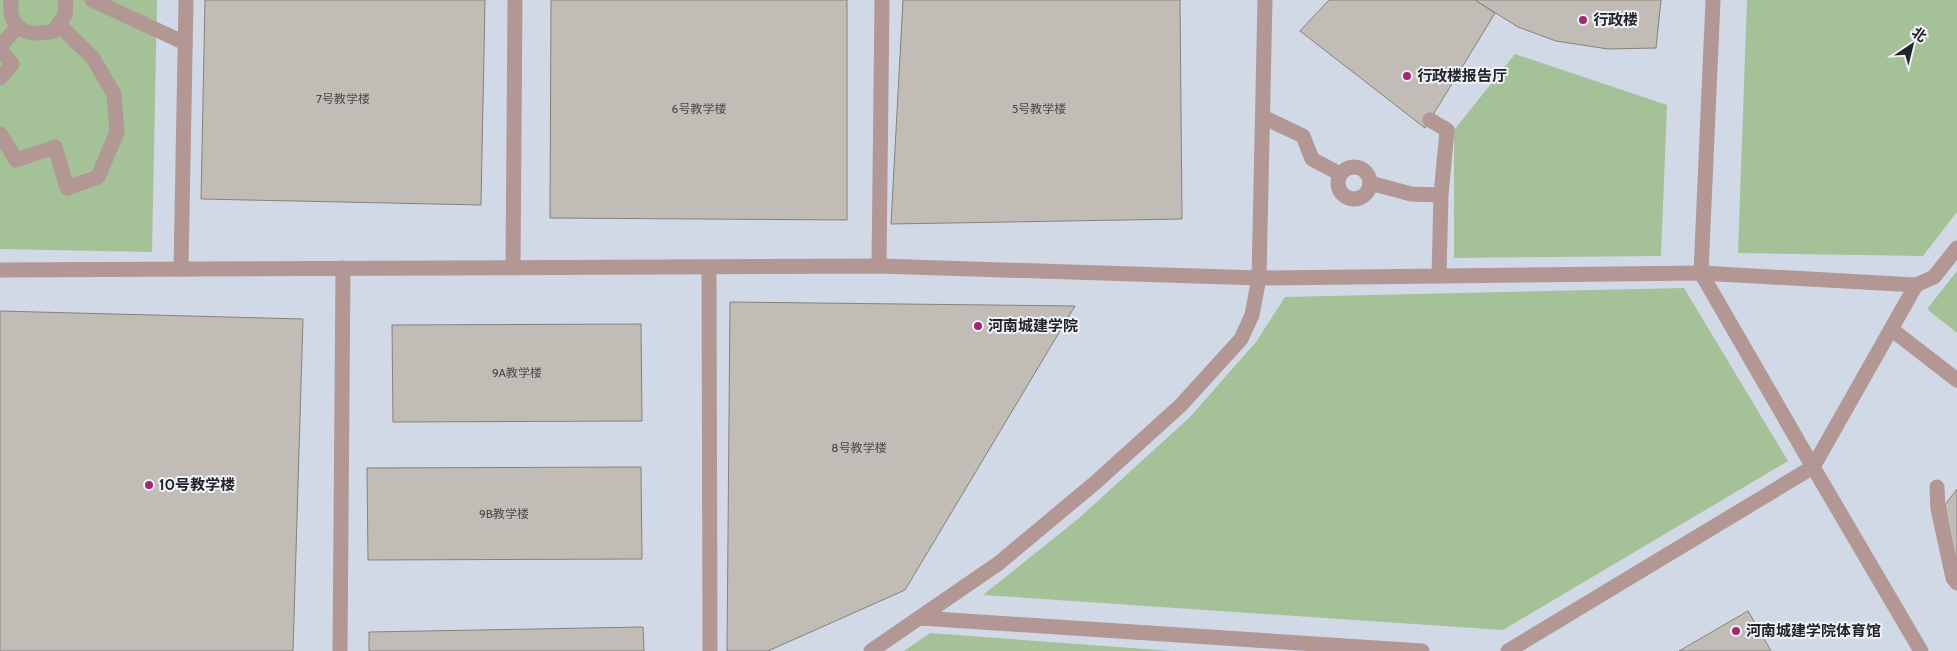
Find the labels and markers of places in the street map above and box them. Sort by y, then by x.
place label: 行政楼 [1593,11,1638,29]
marker: 行政楼 [1577,14,1589,26]
place label: 行政楼报告厅 [1417,67,1507,85]
marker: 行政楼报告厅 [1401,70,1413,82]
place label: 河南城建学院 [988,317,1078,335]
marker: 河南城建学院 [972,320,984,332]
place label: 10号教学楼 [159,476,235,494]
marker: 10号教学楼 [143,479,155,491]
place label: 河南城建学院体育馆 [1746,622,1881,640]
marker: 河南城建学院体育馆 [1730,625,1742,637]

